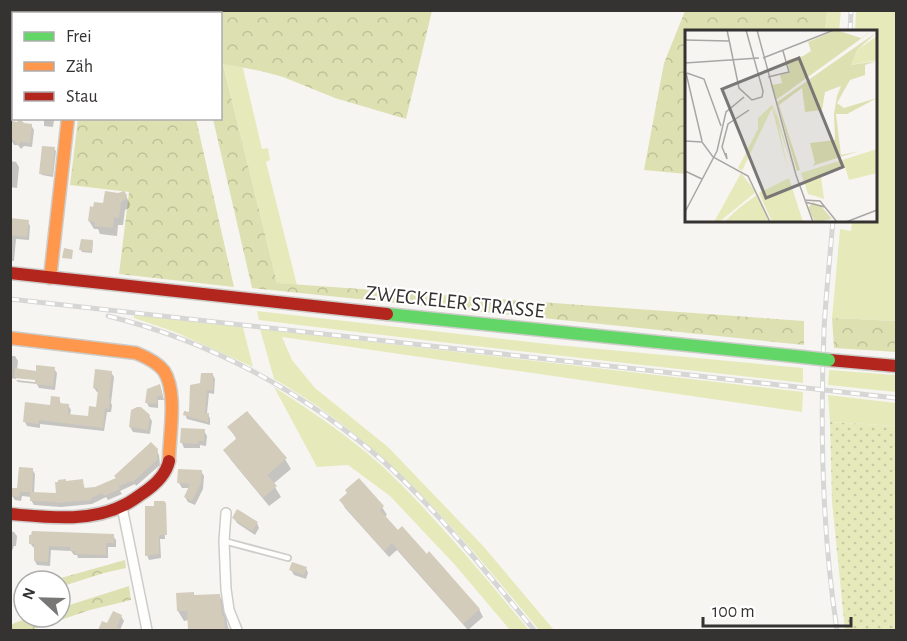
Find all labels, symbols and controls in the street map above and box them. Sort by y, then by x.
legend [12,12,222,120]
text: Frei [66,28,92,46]
inset map [685,30,877,222]
text: Zäh [66,58,93,76]
text: Stau [66,88,98,106]
street label: ZWECKELER STRASSE [365,282,545,322]
north arrow [12,569,72,629]
text: N [20,586,39,602]
scale bar [703,590,852,628]
text: 100 m [712,603,755,621]

